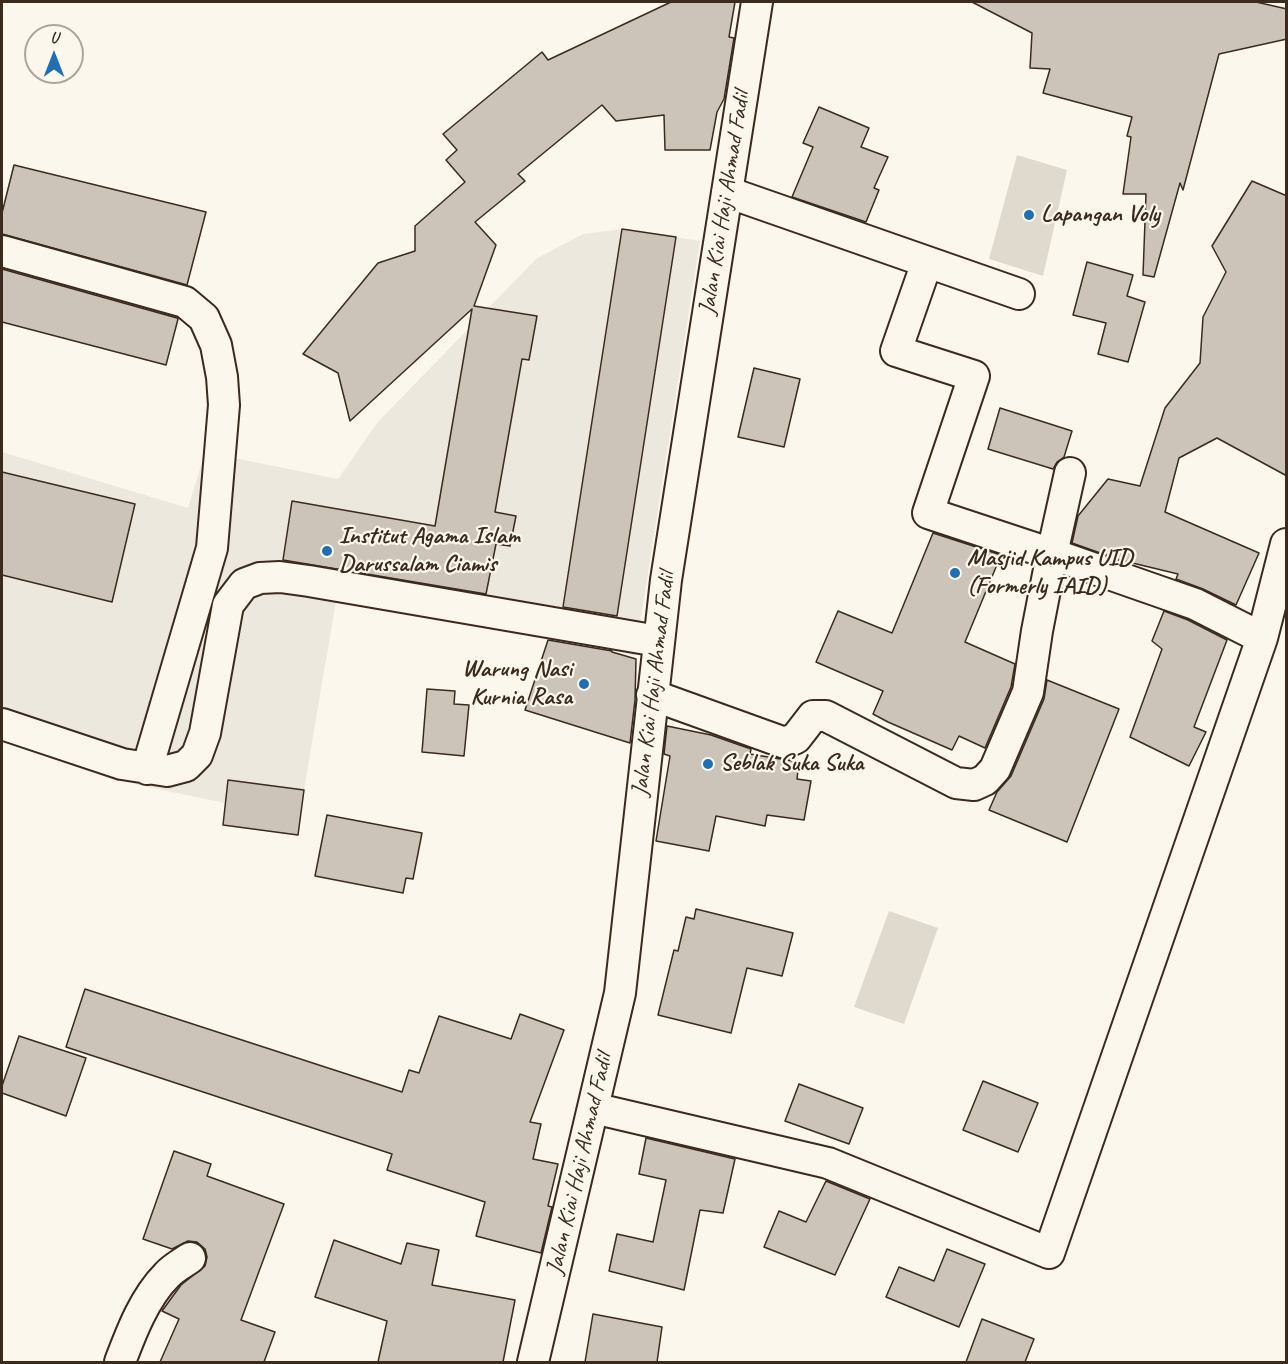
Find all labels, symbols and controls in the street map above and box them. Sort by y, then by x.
north arrow [24,24,84,84]
text: U [50,28,58,48]
street label: Jalan Kiai Haji Ahmad Fadil [693,89,757,317]
place label: Lapangan Voly [1041,201,1160,229]
marker: Lapangan Voly [1022,208,1036,222]
place label: Institut Agama Islam Darussalam Ciamis [339,523,520,579]
marker: Institut Agama Islam Darussalam Ciamis [320,544,334,558]
place label: Masjid Kampus UID (Formerly IAID) [967,545,1132,601]
marker: Masjid Kampus UID (Formerly IAID) [948,566,962,580]
street label: Jalan Kiai Haji Ahmad Fadil [626,570,682,798]
place label: Warung Nasi Kurnia Rasa [462,656,572,712]
marker: Warung Nasi Kurnia Rasa [577,677,591,691]
place label: Seblak Suka Suka [720,750,863,778]
marker: Seblak Suka Suka [701,757,715,771]
street label: Jalan Kiai Haji Ahmad Fadil [541,1051,619,1277]

